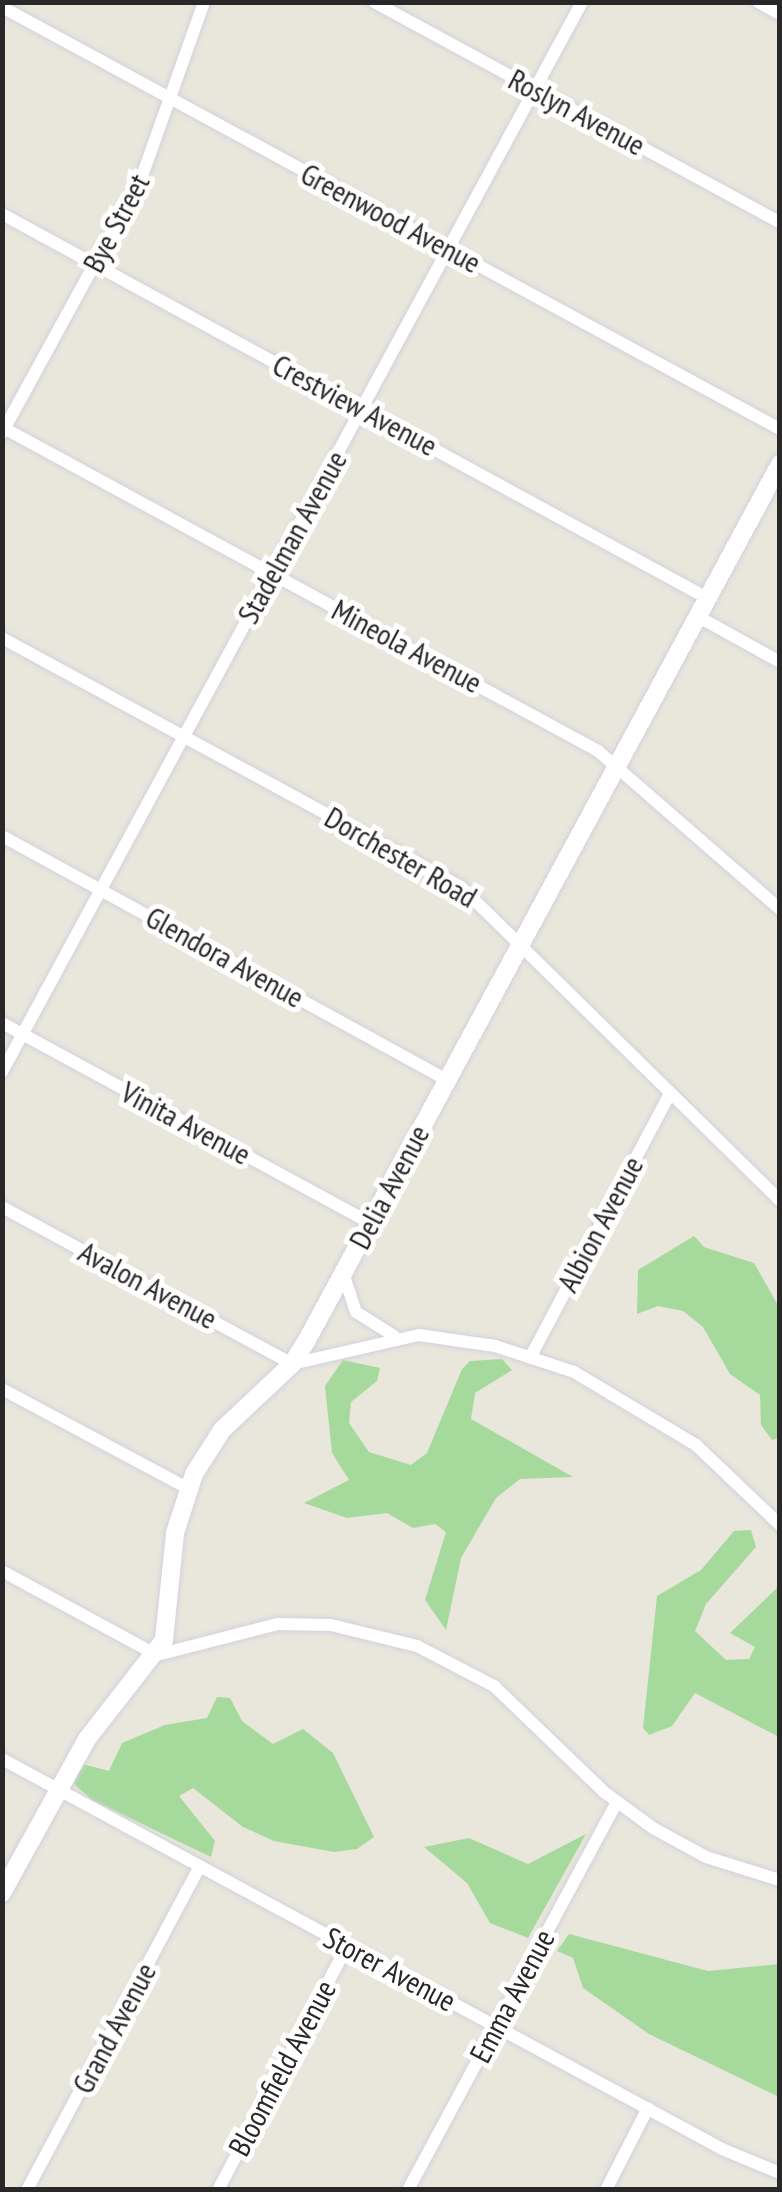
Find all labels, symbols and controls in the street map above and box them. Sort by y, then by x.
street label: Roslyn Avenue [502,61,652,163]
street label: Greenwood Avenue [295,155,487,281]
street label: Bye Street [75,168,157,278]
street label: Crestview Avenue [266,346,444,464]
street label: Stadelman Avenue [230,444,354,630]
street label: Mineola Avenue [326,591,488,701]
street label: Dorchester Road [319,799,483,915]
street label: Glendora Avenue [139,899,311,1015]
street label: Vinita Avenue [115,1074,257,1172]
street label: Delia Avenue [341,1119,437,1255]
street label: Albion Avenue [549,1150,651,1298]
street label: Avalon Avenue [72,1233,224,1337]
street label: Storer Avenue [318,1919,462,2019]
street label: Emma Avenue [462,1923,562,2069]
street label: Grand Avenue [64,1956,164,2100]
street label: Bloomfield Avenue [221,1974,343,2162]

